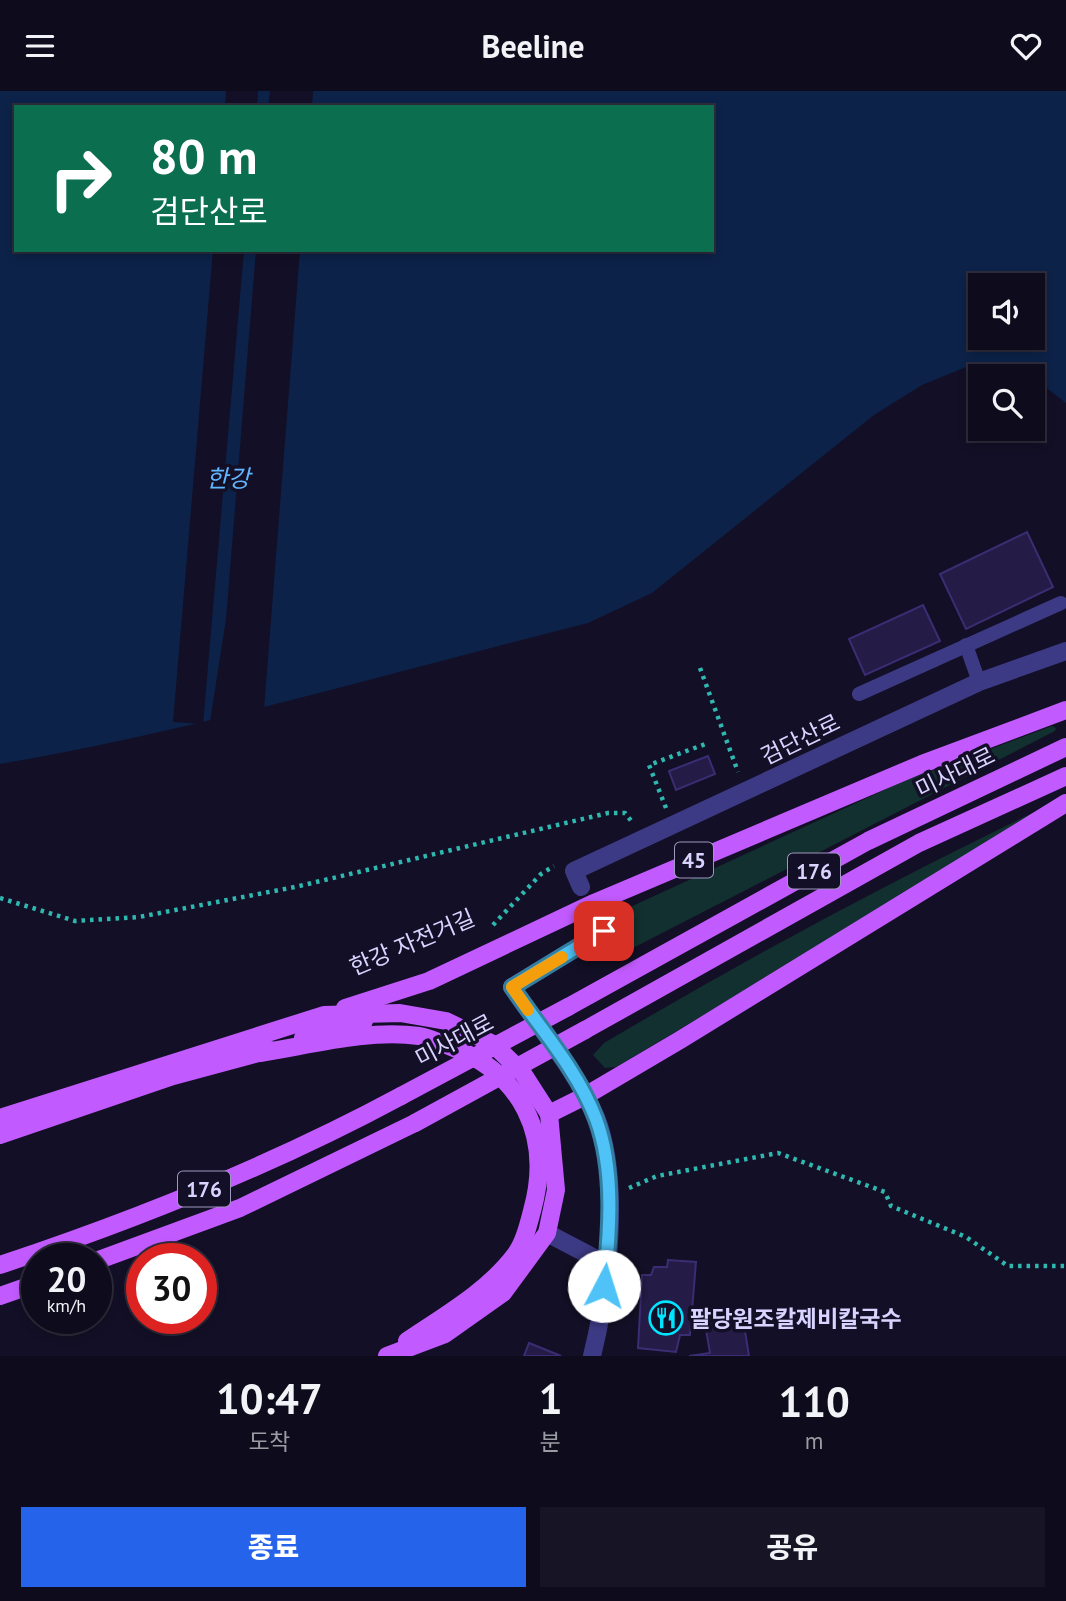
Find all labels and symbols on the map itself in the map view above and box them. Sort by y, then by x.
water label: 한강 [206,463,253,494]
street label: 검단산로 [756,707,844,771]
street label: 미사대로 [911,740,999,804]
road number: 45 [675,843,713,877]
road number: 176 [788,853,840,889]
pin [574,901,634,961]
street label: 한강 자전거길 [345,903,479,981]
street label: 미사대로 [410,1007,498,1073]
road number: 176 [178,1171,230,1207]
speed limit sign: 30 [126,1243,217,1334]
position arrow [567,1249,641,1323]
restaurant icon: 팔당원조칼제비칼국수 [647,1299,685,1337]
place label: 팔당원조칼제비칼국수 [690,1304,902,1333]

